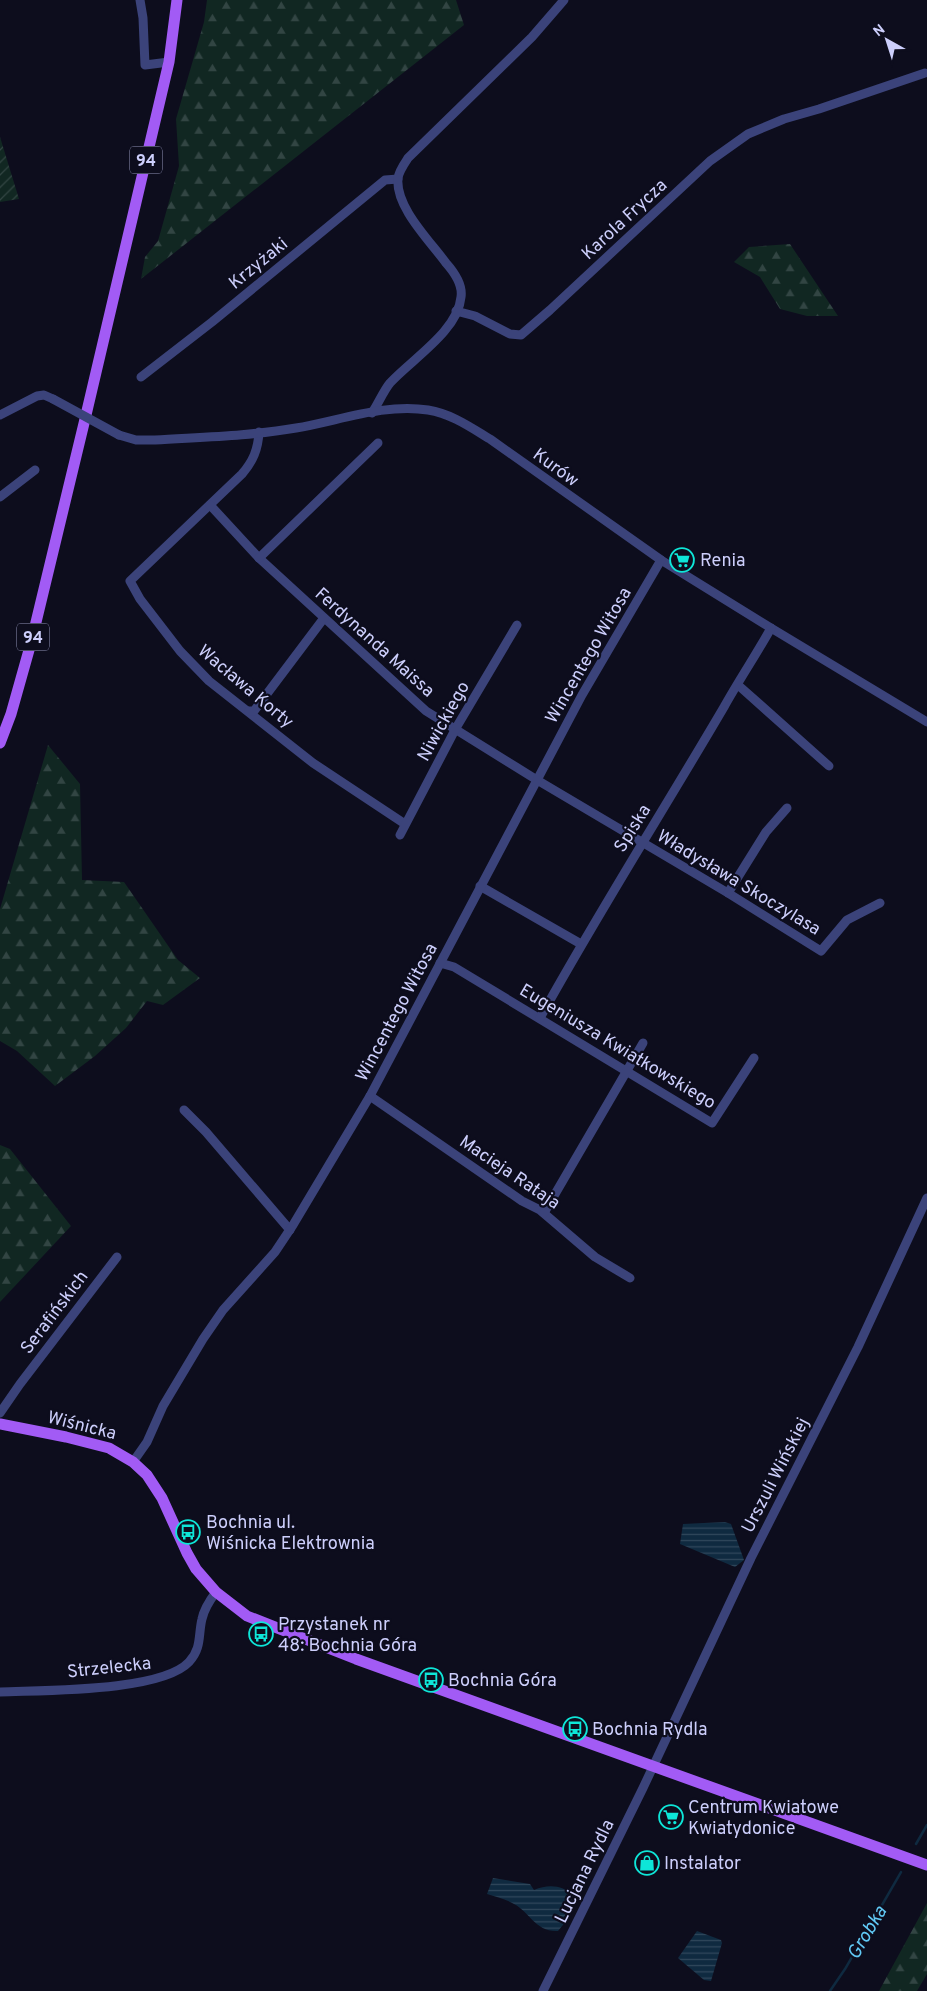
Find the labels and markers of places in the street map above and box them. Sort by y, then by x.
supermarket icon: Renia [669,547,695,573]
place label: Renia [700,550,746,573]
place label: Bochnia ul. Wiśnicka Elektrownia [206,1512,375,1556]
bus stop icon: Bochnia ul. Wiśnicka Elektrownia [175,1519,201,1545]
place label: Przystanek nr 48: Bochnia Góra [278,1614,417,1658]
bus stop icon: Przystanek nr 48: Bochnia Góra [248,1621,274,1647]
bus stop icon: Bochnia Góra [418,1667,444,1693]
place label: Bochnia Góra [448,1670,557,1693]
bus stop icon: Bochnia Rydla [562,1716,588,1742]
place label: Bochnia Rydla [592,1719,707,1742]
place label: Centrum Kwiatowe Kwiatydonice [688,1797,839,1841]
supermarket icon: Centrum Kwiatowe Kwiatydonice [658,1804,684,1830]
shop icon: Instalator [634,1850,660,1876]
place label: Instalator [664,1853,741,1876]

